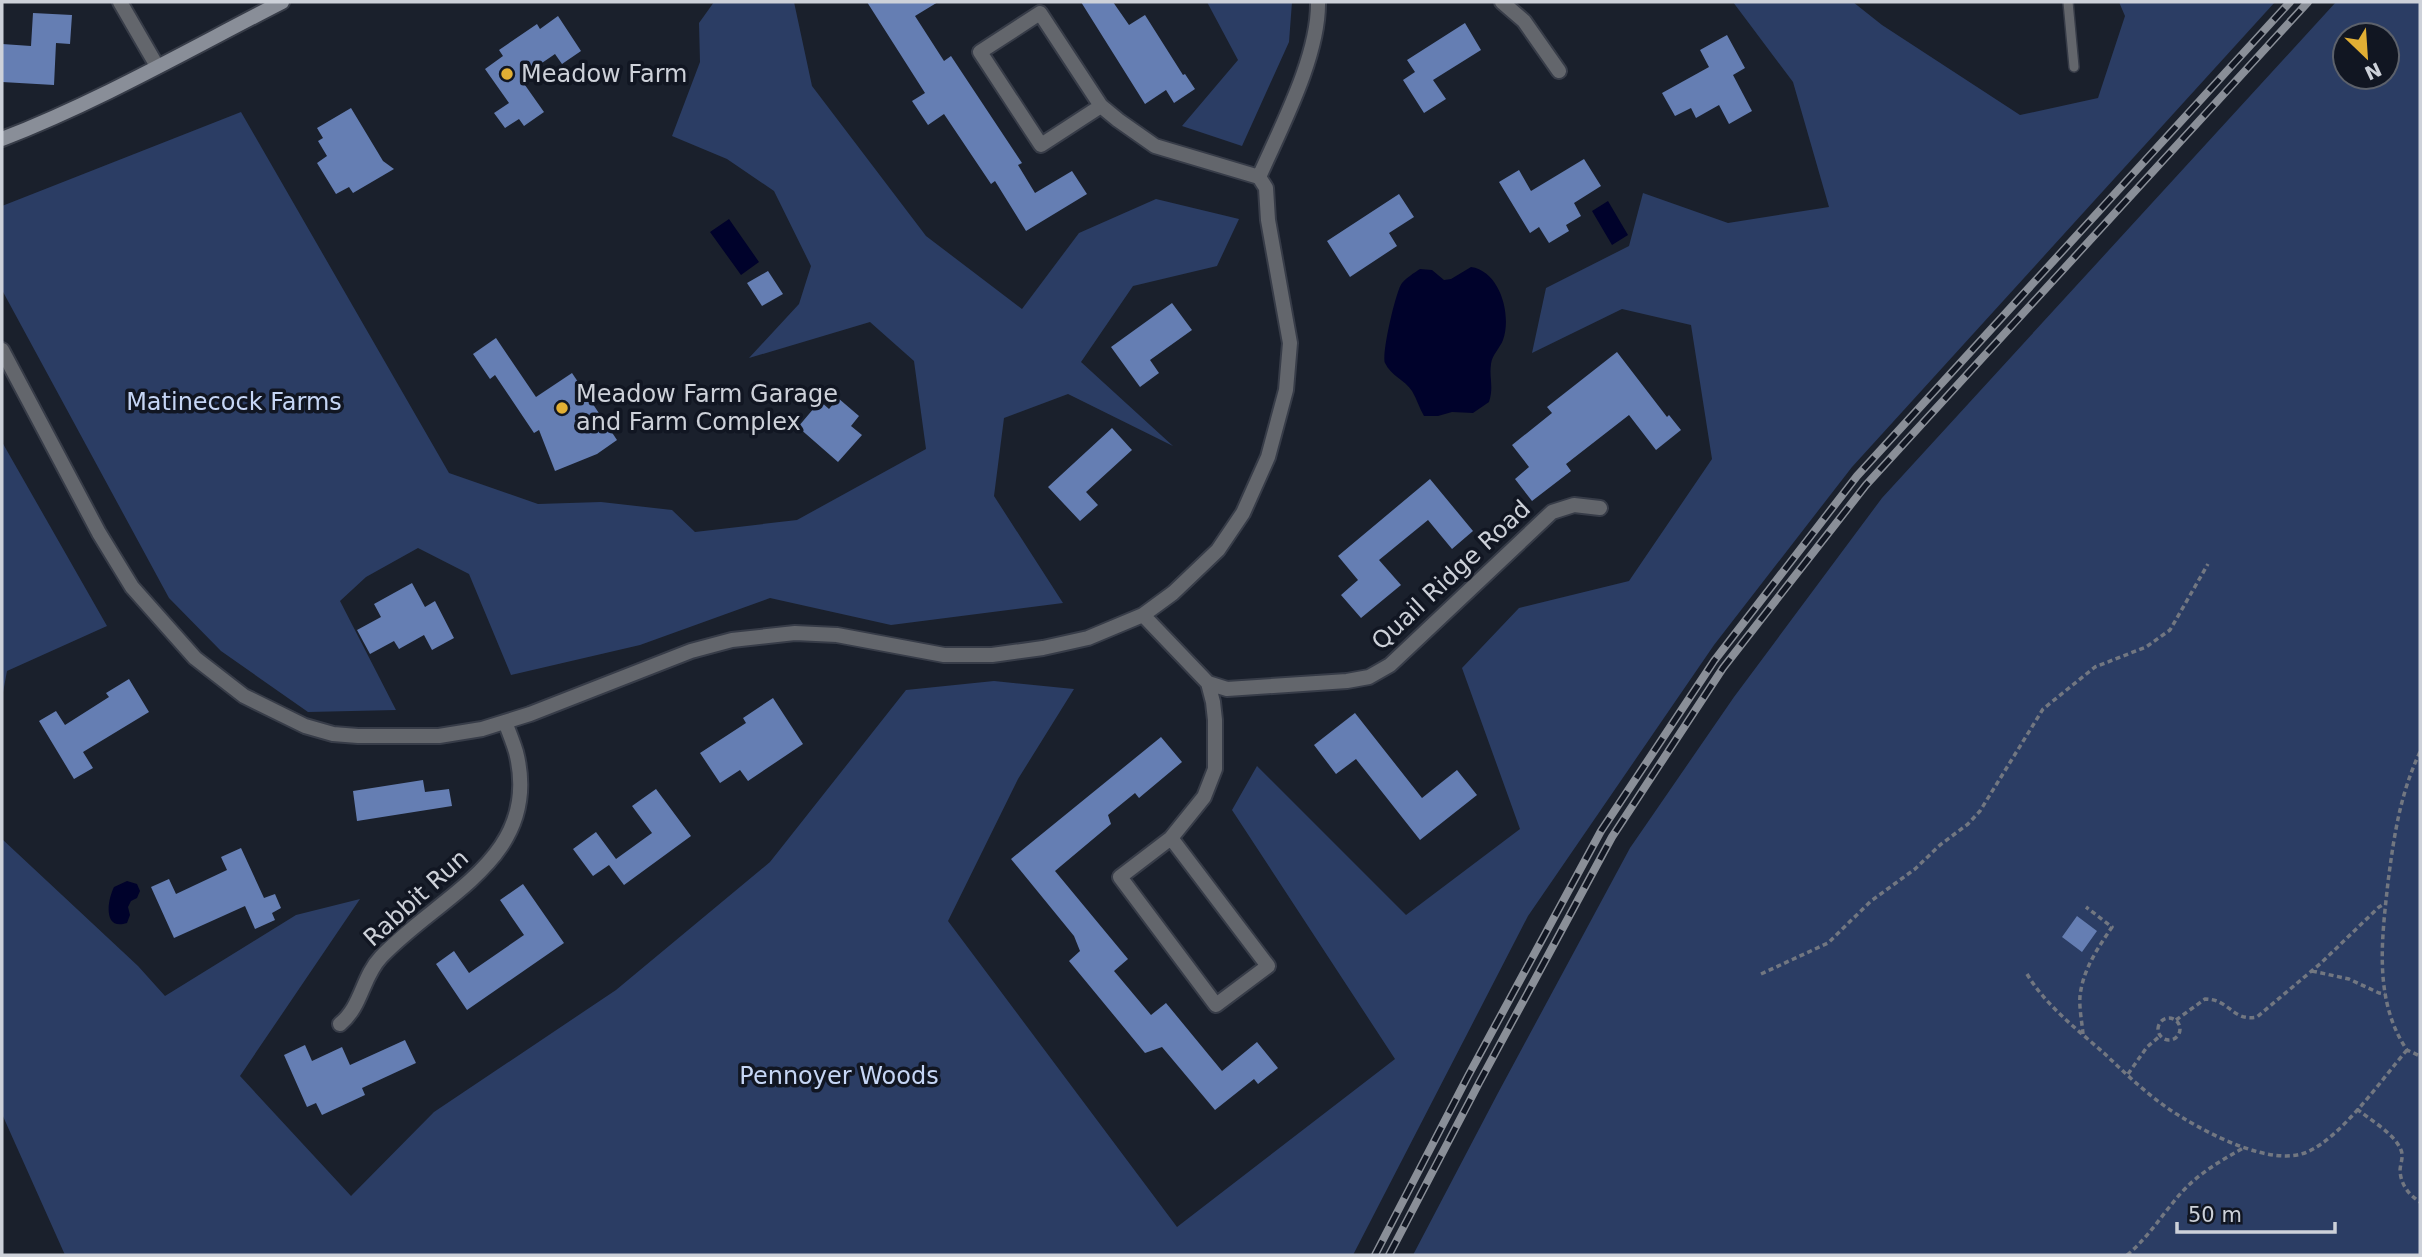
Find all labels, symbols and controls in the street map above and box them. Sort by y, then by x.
north arrow [2331,21,2401,91]
text: N [2361,58,2385,85]
place label: Meadow Farm [521,60,688,88]
marker: Meadow Farm [499,66,515,82]
place label: Meadow Farm Garage and Farm Complex [576,380,838,436]
park label: Matinecock Farms [126,388,342,416]
marker: Meadow Farm Garage and Farm Complex [554,400,570,416]
street label: Quail Ridge Road [1366,494,1536,656]
street label: Rabbit Run [358,844,474,952]
park label: Pennoyer Woods [739,1062,939,1090]
scale bar [2177,1190,2334,1234]
text: 50 m [2188,1203,2242,1227]

